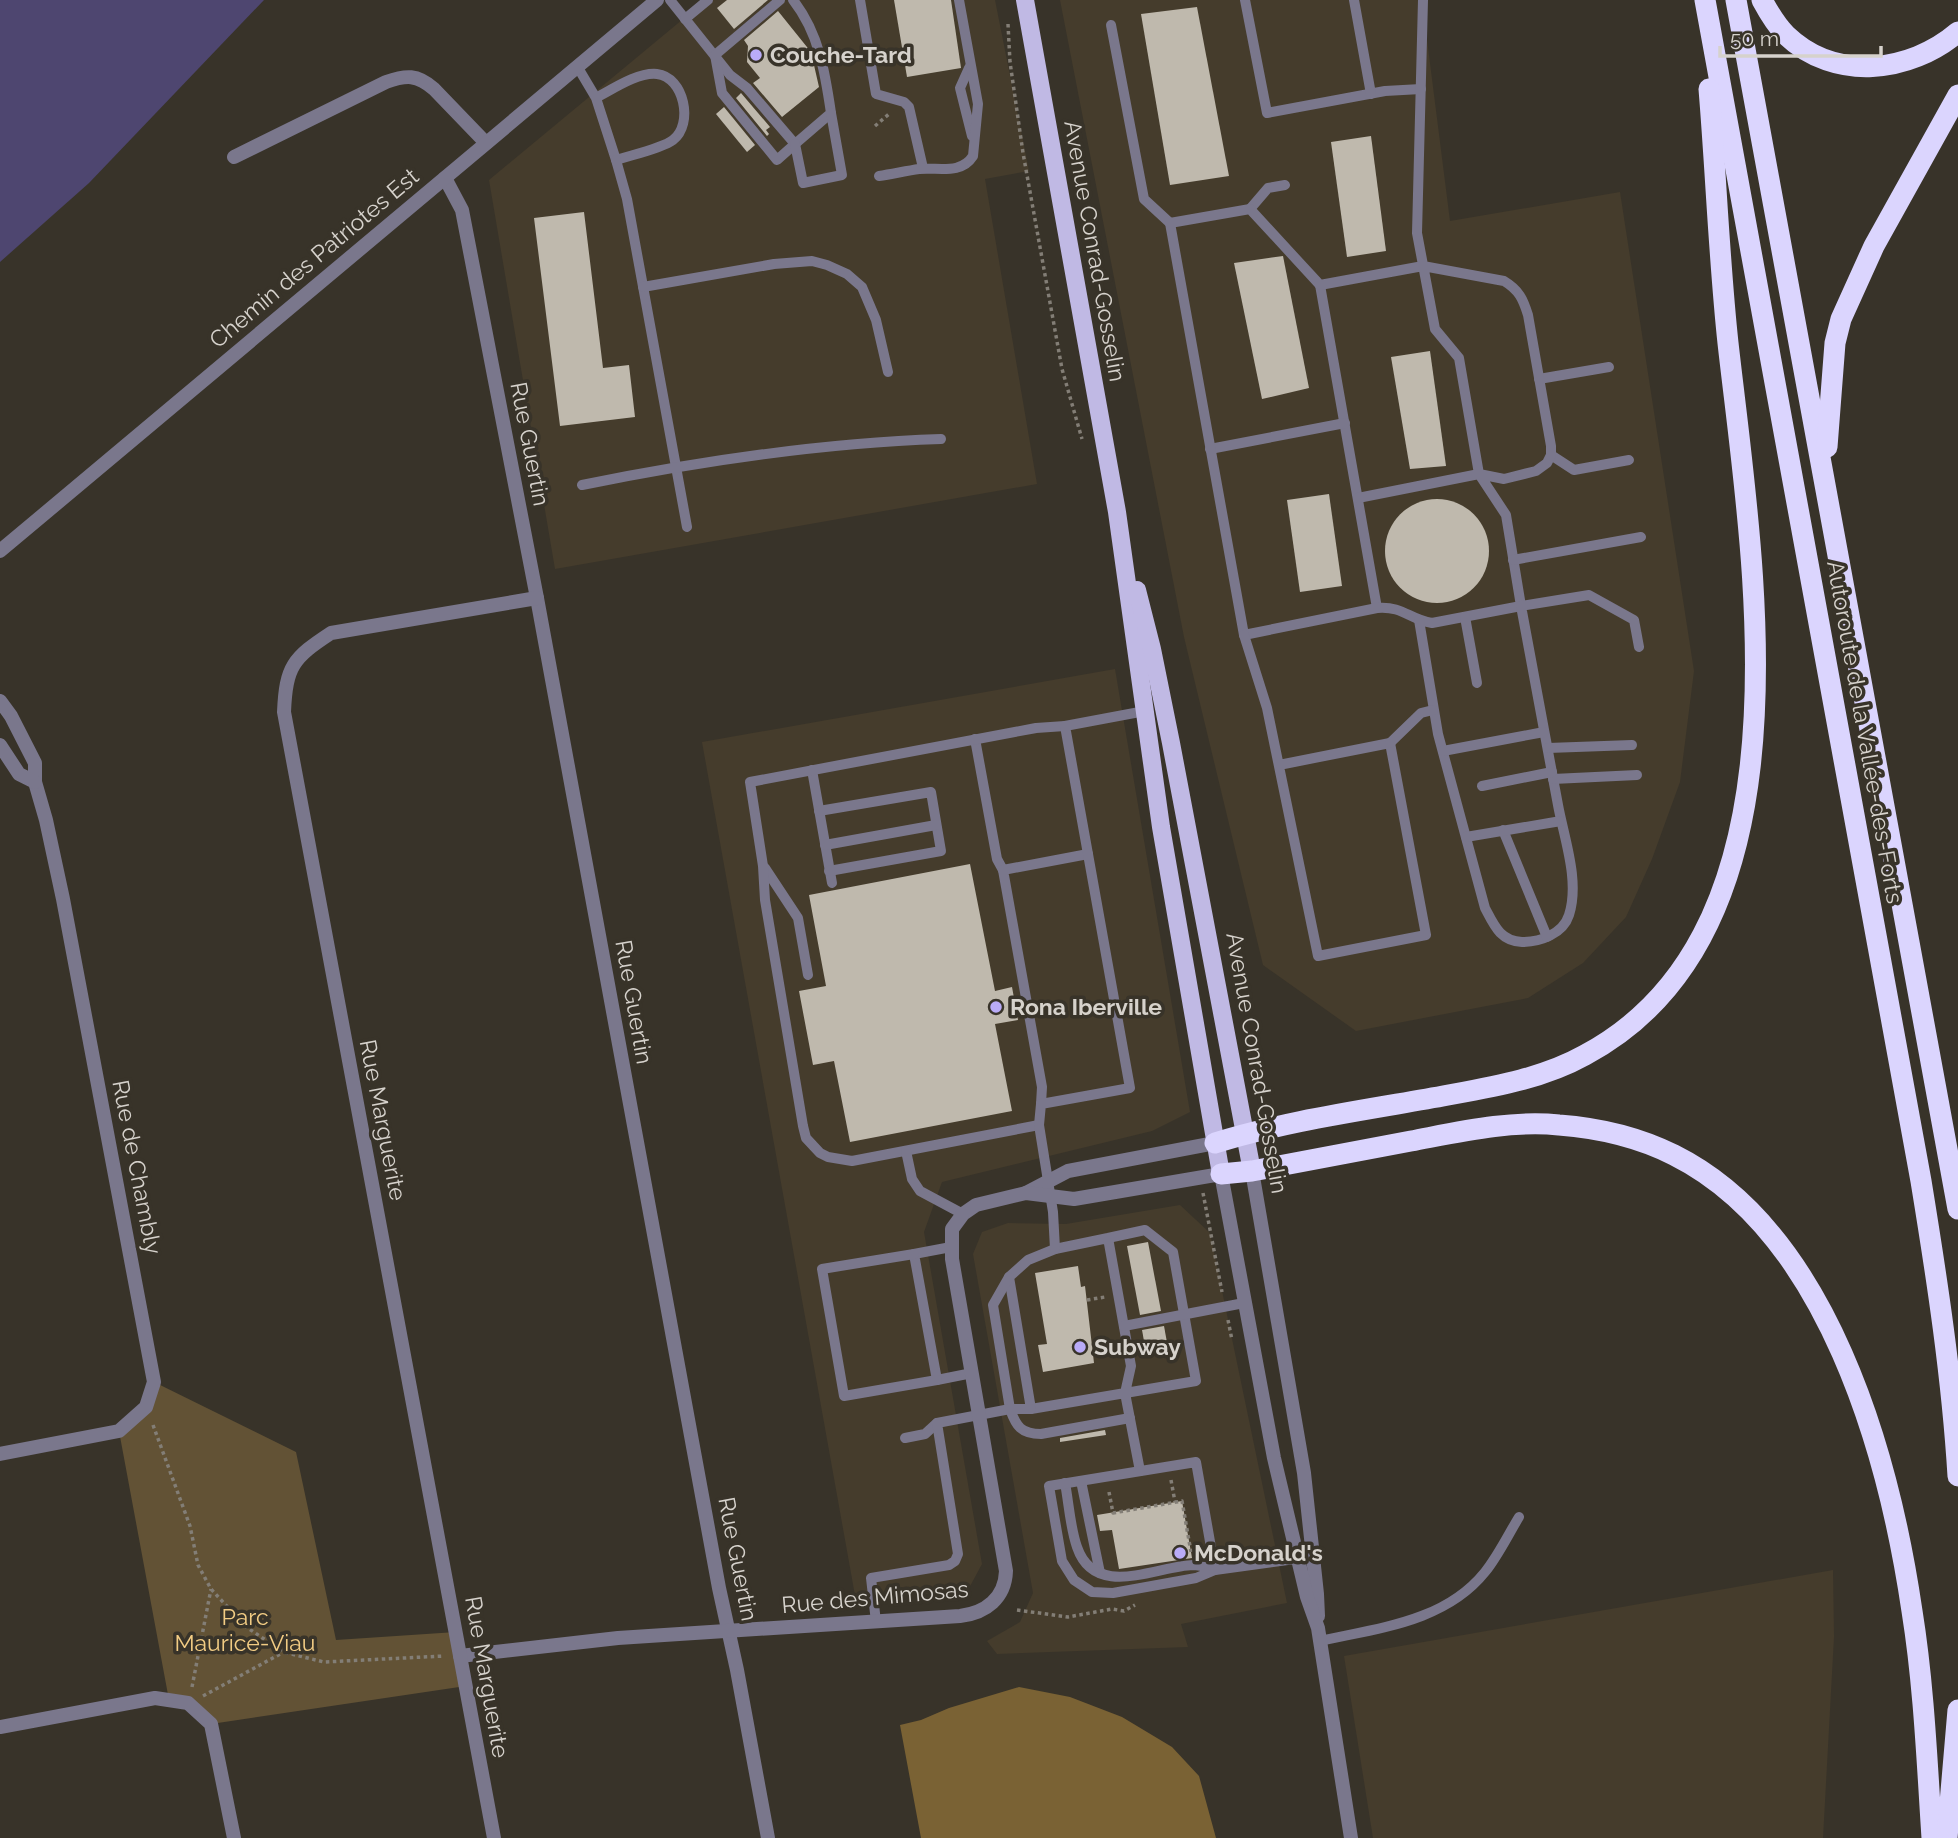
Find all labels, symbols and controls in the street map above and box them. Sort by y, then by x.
scale bar [1720,14,1881,58]
text: 50 m [1730,26,1779,51]
place label: Couche-Tard [770,41,912,68]
marker: Couche-Tard [748,47,764,63]
street label: Avenue Conrad-Gosselin [1059,118,1132,384]
street label: Chemin des Patriotes Est [204,162,424,353]
street label: Rue Guertin [505,380,556,508]
street label: Autoroute de la Vallée-des-Forts [1822,558,1909,906]
street label: Avenue Conrad-Gosselin [1221,930,1294,1196]
street label: Rue Guertin [610,938,659,1066]
place label: Rona Iberville [1010,993,1162,1020]
marker: Rona Iberville [988,999,1004,1015]
street label: Rue Marguerite [355,1037,412,1203]
street label: Rue de Chambly [107,1077,168,1256]
place label: Subway [1094,1333,1181,1360]
marker: Subway [1072,1339,1088,1355]
street label: Rue Guertin [713,1495,764,1623]
place label: McDonald's [1194,1539,1323,1566]
marker: McDonald's [1172,1545,1188,1561]
street label: Rue des Mimosas [780,1575,969,1618]
street label: Rue Marguerite [460,1594,515,1760]
park label: Parc Maurice-Viau [174,1603,316,1656]

